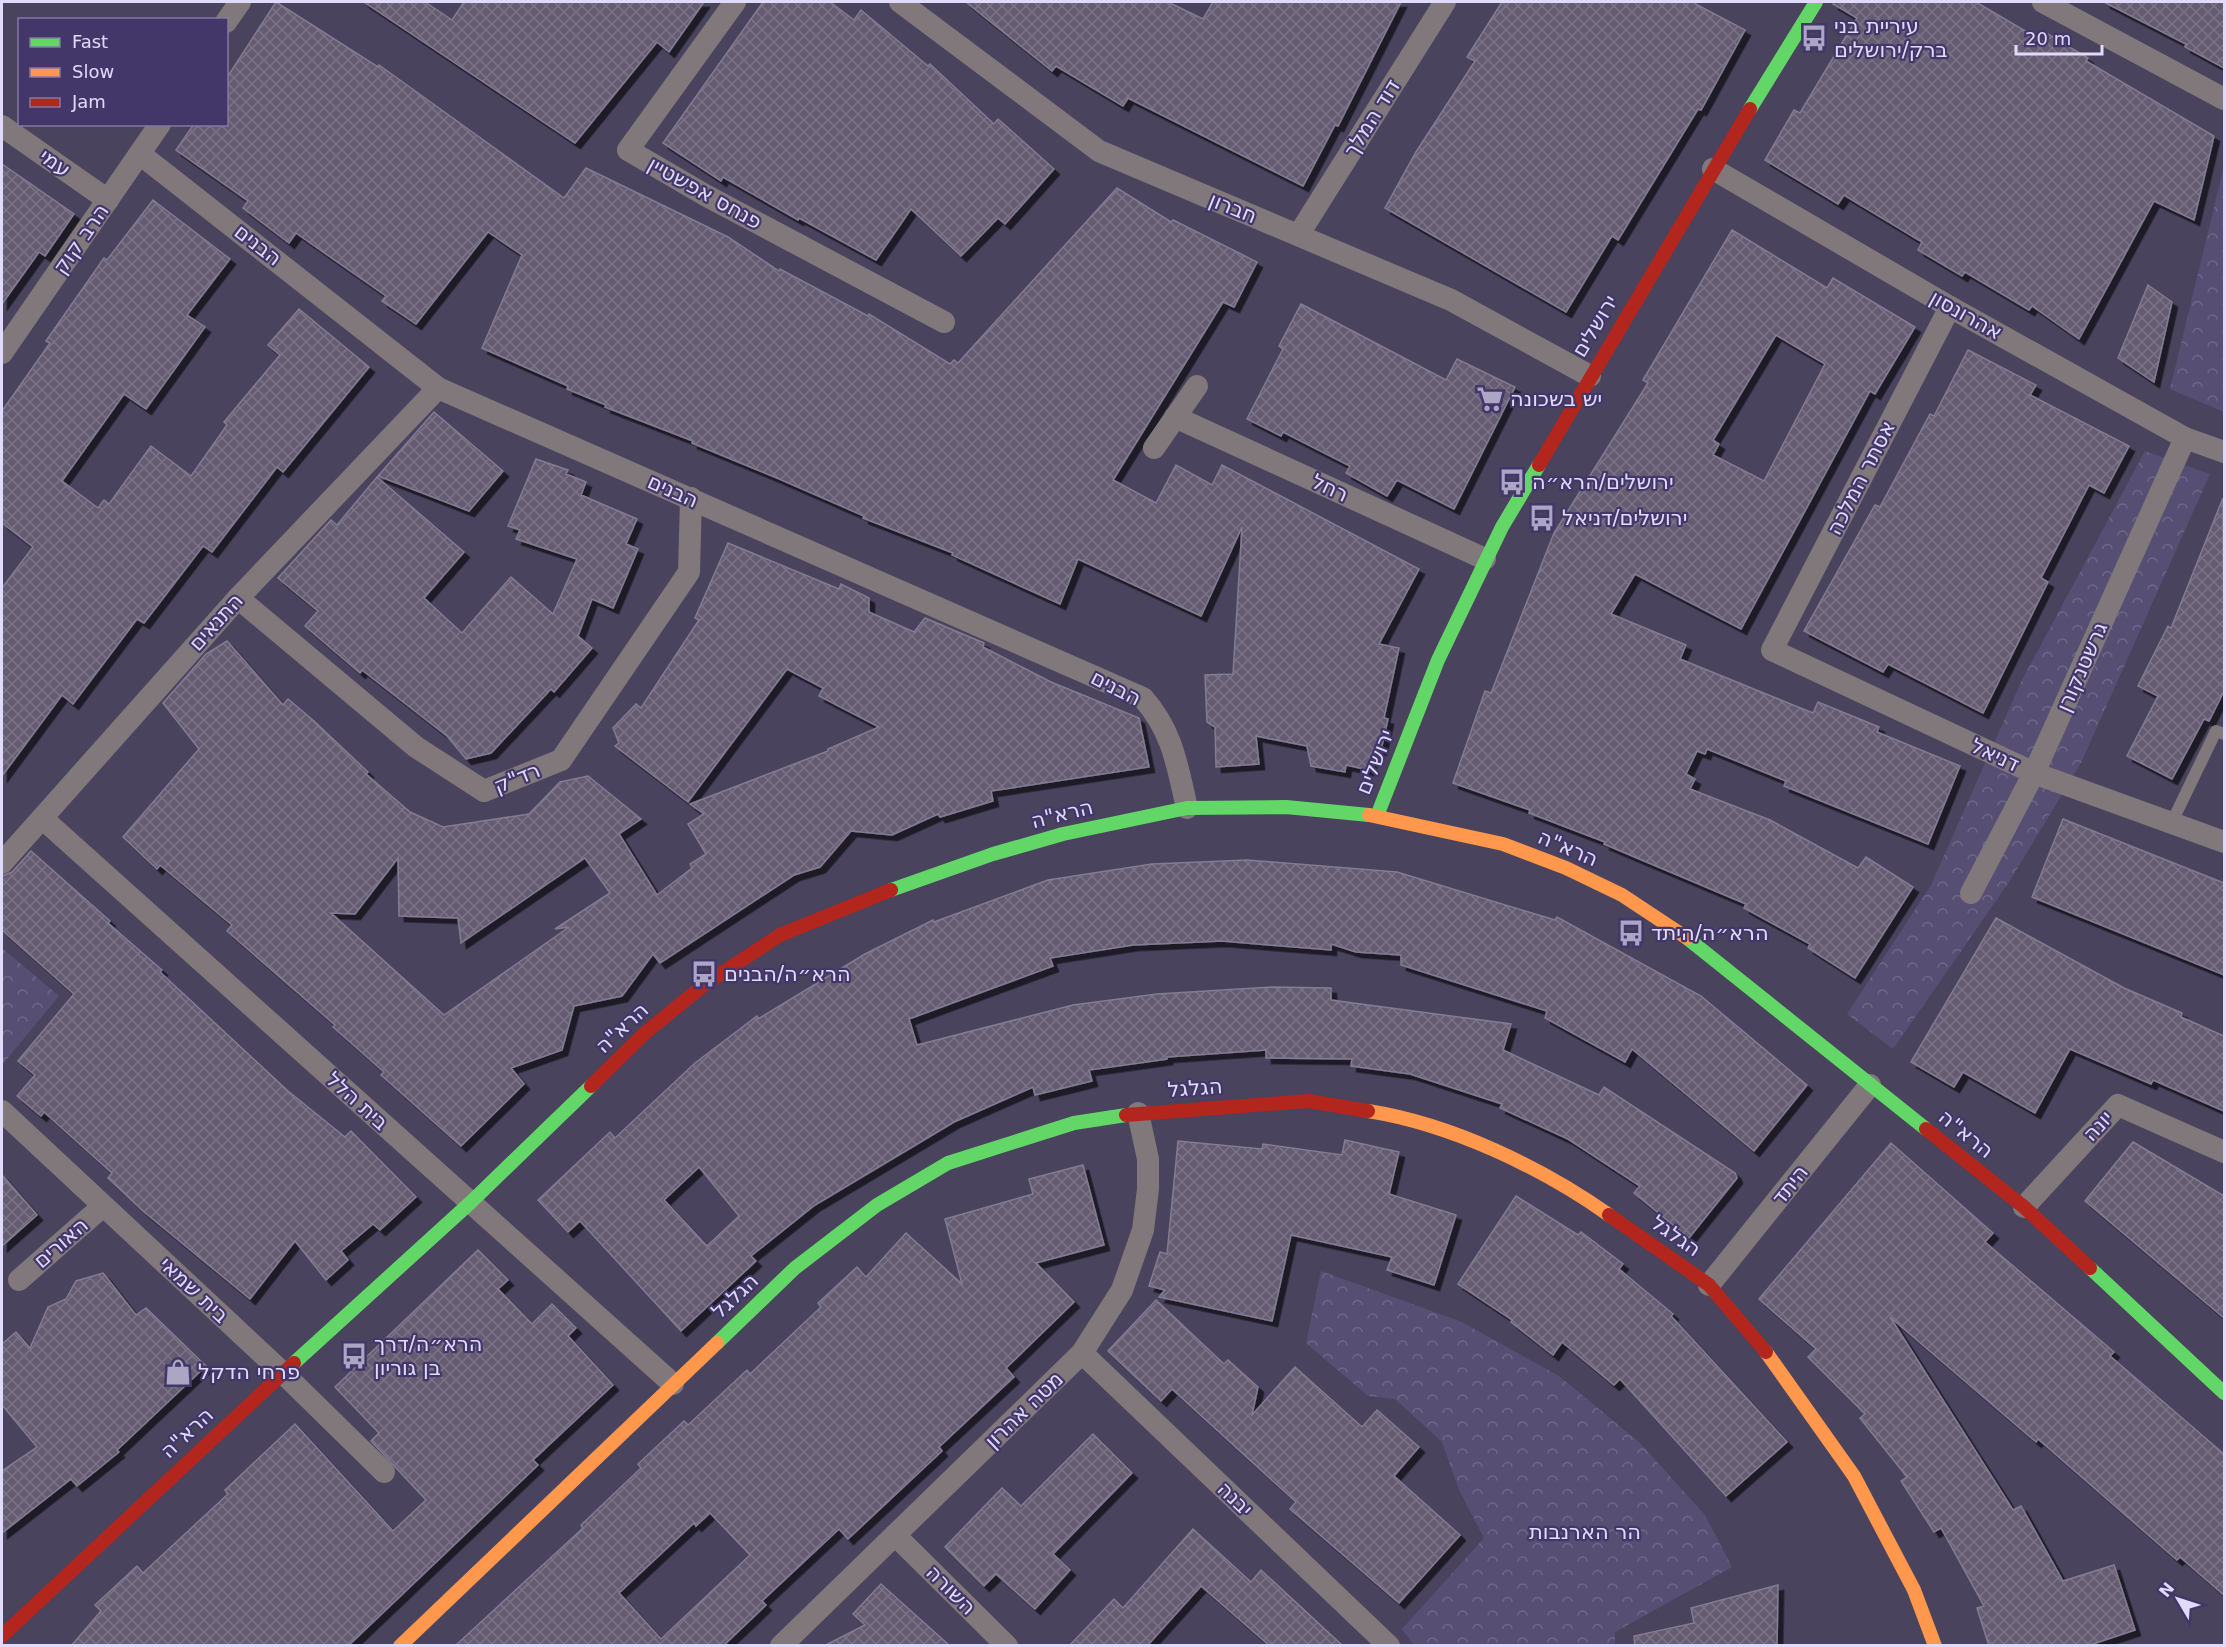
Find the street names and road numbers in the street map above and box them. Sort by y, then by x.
street label: דוד המלך [1339,75,1405,161]
street label: עמי [35,144,75,182]
street label: פנחס אפשטיין [644,152,766,234]
street label: חברון [1206,188,1260,228]
street label: הרב קוק [48,199,114,279]
street label: הבנים [230,219,286,271]
street label: אהרונסון [1926,285,2006,345]
street label: ירושלים [1567,291,1623,361]
street label: אסתר המלכה [1822,417,1900,539]
street label: הבנים [644,469,702,513]
street label: רחל [1308,469,1352,507]
street label: התנאים [184,588,248,656]
street label: גרשטנקורן [2052,618,2113,716]
street label: הבנים [1087,665,1145,711]
street label: ירושלים [1351,726,1399,798]
street label: דניאל [1967,733,2023,777]
street label: רד"ק [490,758,544,798]
street label: הרא"ה [1029,795,1095,833]
street label: הרא"ה [1534,825,1602,871]
street label: הרא"ה [591,998,653,1058]
street label: בית הלל [321,1067,393,1135]
street label: הגלגל [1167,1074,1223,1102]
street label: הרא"ה [1934,1105,1998,1163]
street label: יונה [2078,1106,2118,1146]
street label: היתד [1767,1160,1813,1210]
street label: הגלגל [1647,1210,1705,1262]
street label: האורים [29,1213,93,1273]
street label: בית שמאי [155,1252,233,1328]
street label: הגלגל [707,1269,763,1323]
street label: מטה אהרון [980,1367,1068,1453]
street label: הרא"ה [156,1403,218,1463]
street label: יבנה [1213,1477,1257,1521]
street label: השורה [921,1560,981,1620]

